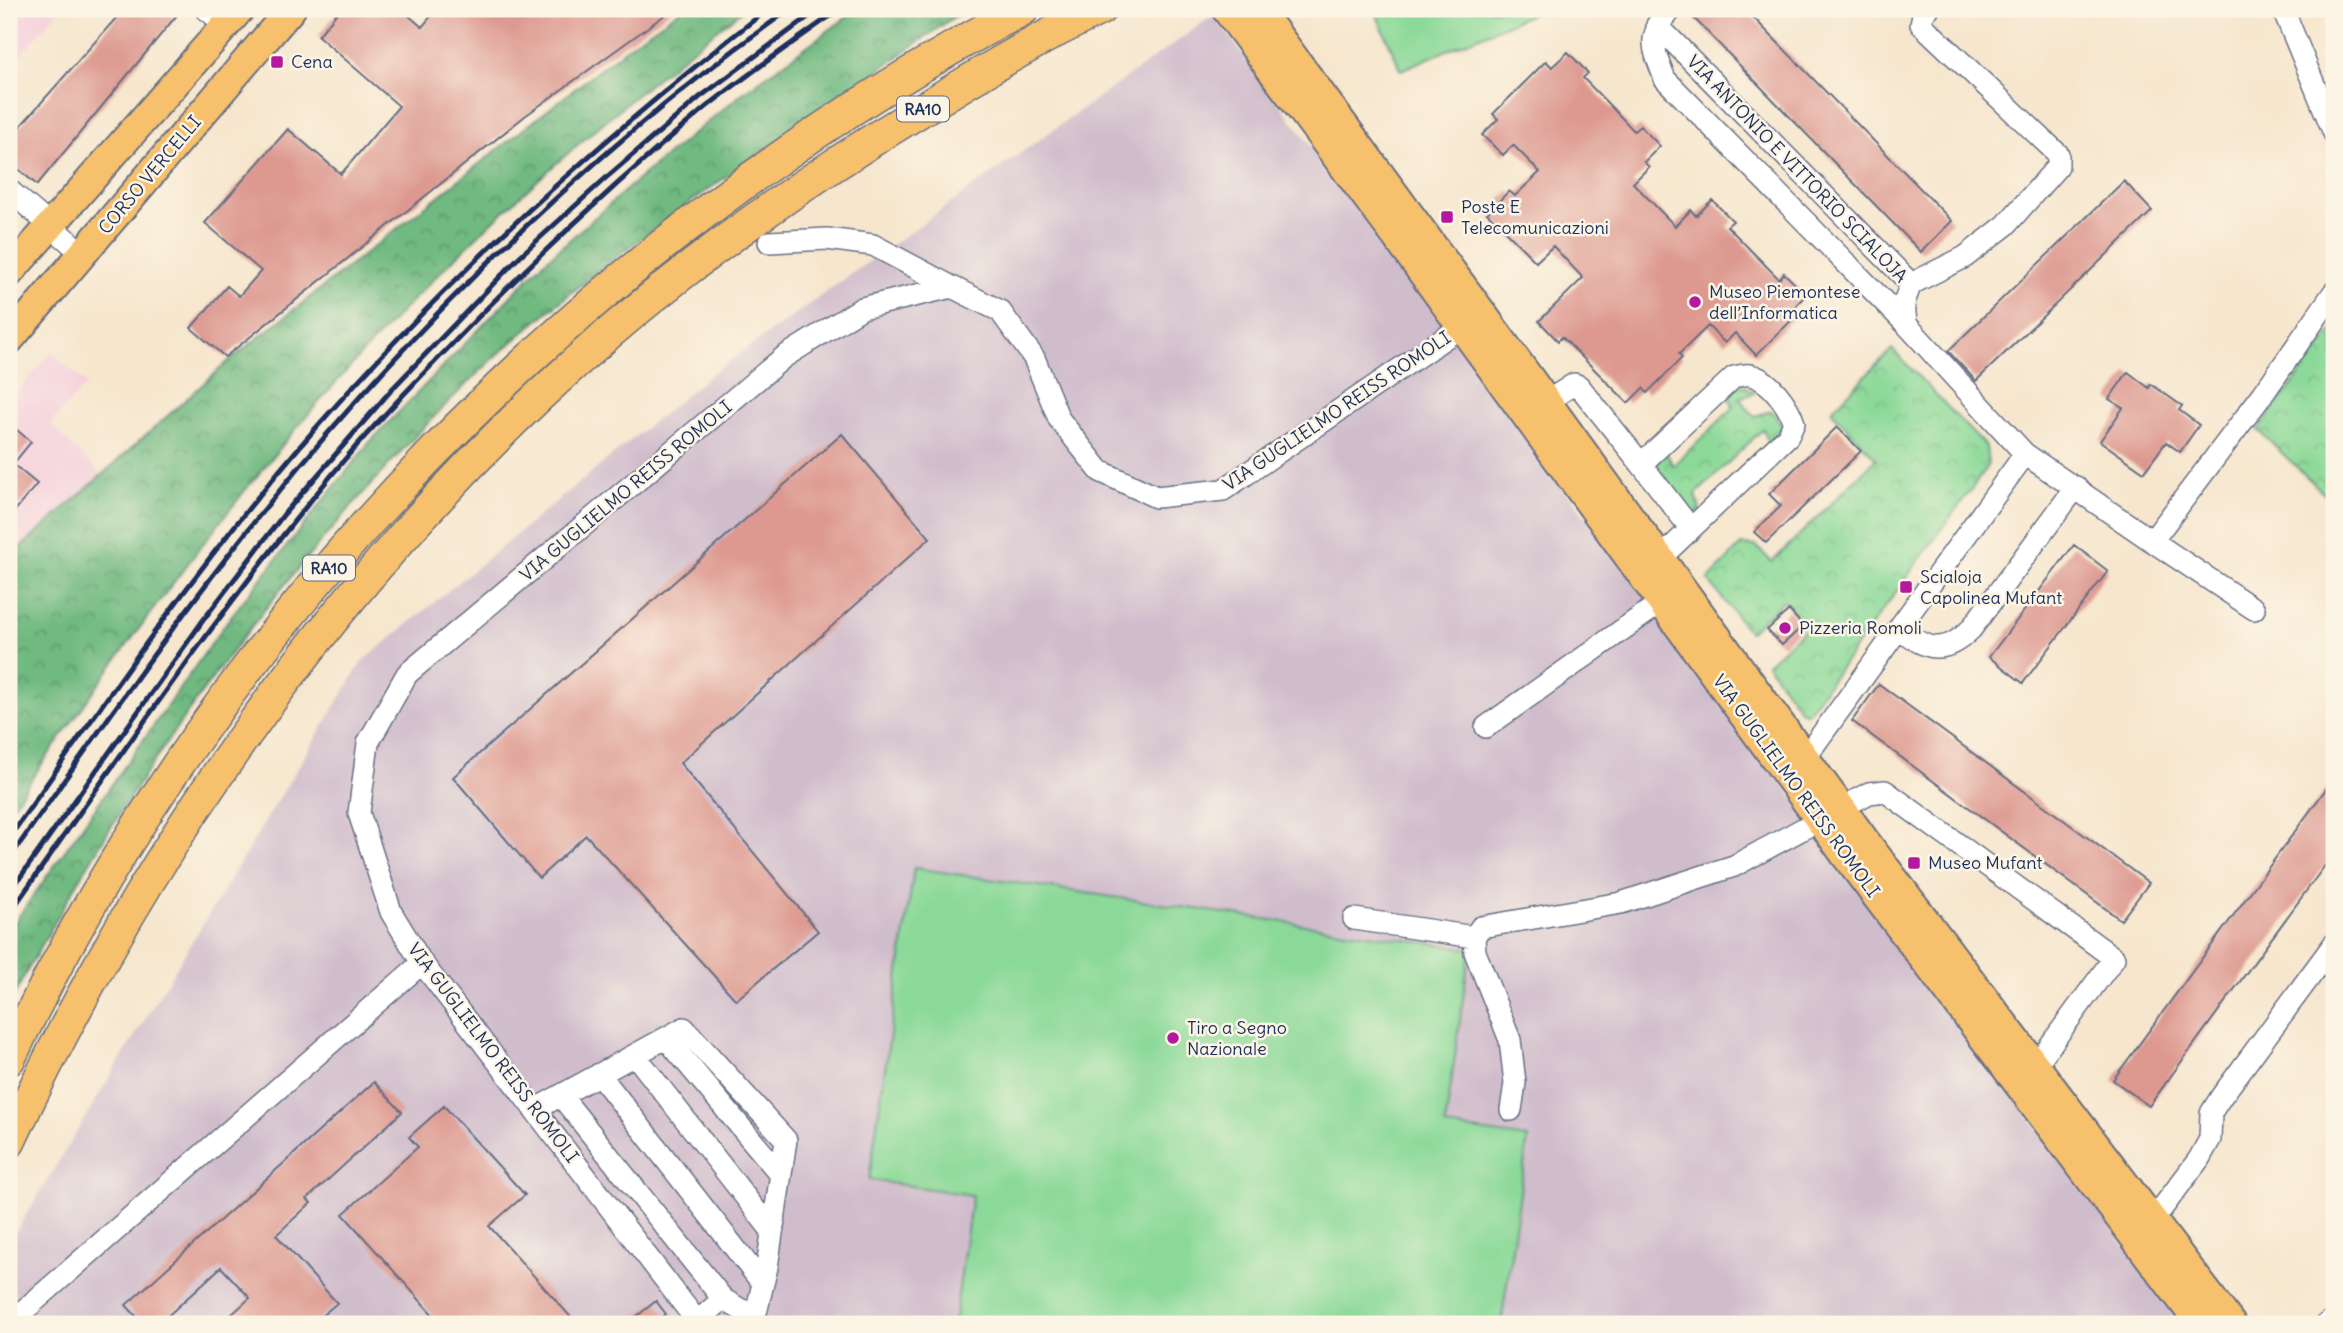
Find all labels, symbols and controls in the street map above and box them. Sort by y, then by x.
place label: Cena [291,50,333,73]
street label: VIA ANTONIO E VITTORIO SCIALOJA [1682,50,1913,287]
marker: Cena [269,54,285,70]
road number: RA10 [897,96,949,122]
street label: CORSO VERCELLI [93,110,206,239]
place label: Poste E Telecomunicazioni [1461,195,1609,239]
marker: Poste E Telecomunicazioni [1439,209,1455,225]
place label: Museo Piemontese dell’Informatica [1709,280,1860,324]
marker: Museo Piemontese dell’Informatica [1687,294,1703,310]
street label: VIA GUGLIELMO REISS ROMOLI [1218,326,1455,496]
street label: VIA GUGLIELMO REISS ROMOLI [515,395,736,586]
road number: RA10 [303,555,355,580]
place label: Scialoja Capolinea Mufant [1920,565,2062,609]
marker: Scialoja Capolinea Mufant [1898,579,1914,595]
place label: Pizzeria Romoli [1799,616,1922,639]
marker: Pizzeria Romoli [1777,620,1793,636]
street label: VIA GUGLIELMO REISS ROMOLI [1708,670,1885,902]
place label: Museo Mufant [1928,851,2043,874]
marker: Museo Mufant [1906,855,1922,871]
street label: VIA GUGLIELMO REISS ROMOLI [403,938,584,1167]
place label: Tiro a Segno Nazionale [1187,1016,1287,1060]
marker: Tiro a Segno Nazionale [1165,1030,1181,1046]

